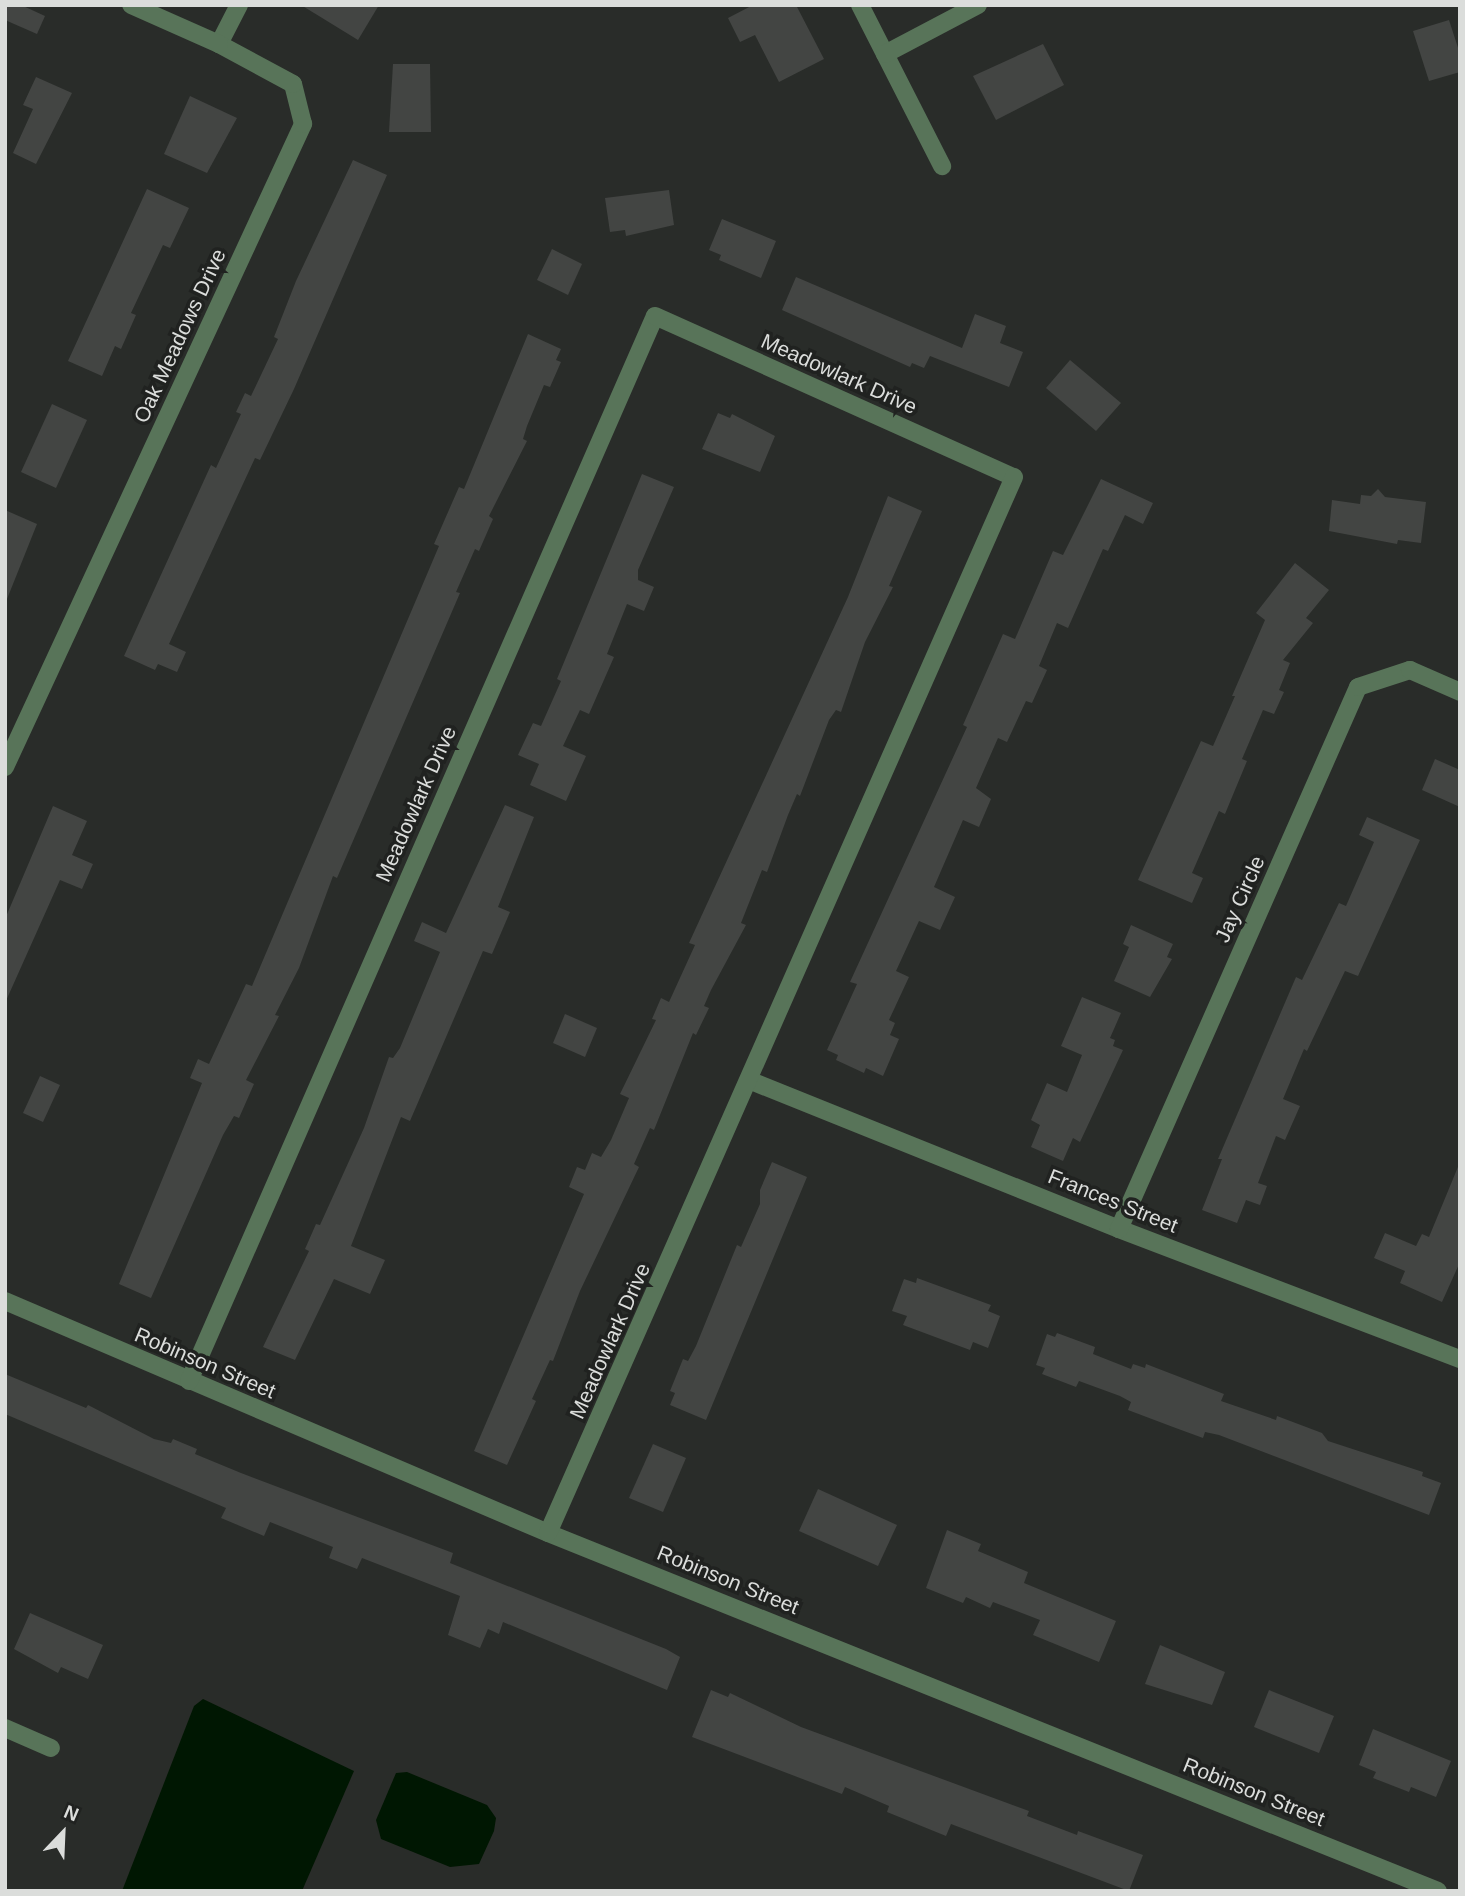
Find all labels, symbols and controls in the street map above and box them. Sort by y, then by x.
street label: Oak Meadows Drive [129,245,231,427]
street label: Meadowlark Drive [757,328,921,420]
street label: Meadowlark Drive [370,722,462,886]
street label: Jay Circle [1210,852,1270,946]
street label: Frances Street [1044,1164,1182,1238]
street label: Meadowlark Drive [564,1259,656,1423]
street label: Robinson Street [131,1322,279,1404]
street label: Robinson Street [653,1540,803,1620]
street label: Robinson Street [1179,1752,1329,1832]
north arrow [28,1798,98,1868]
text: N [61,1801,82,1826]

